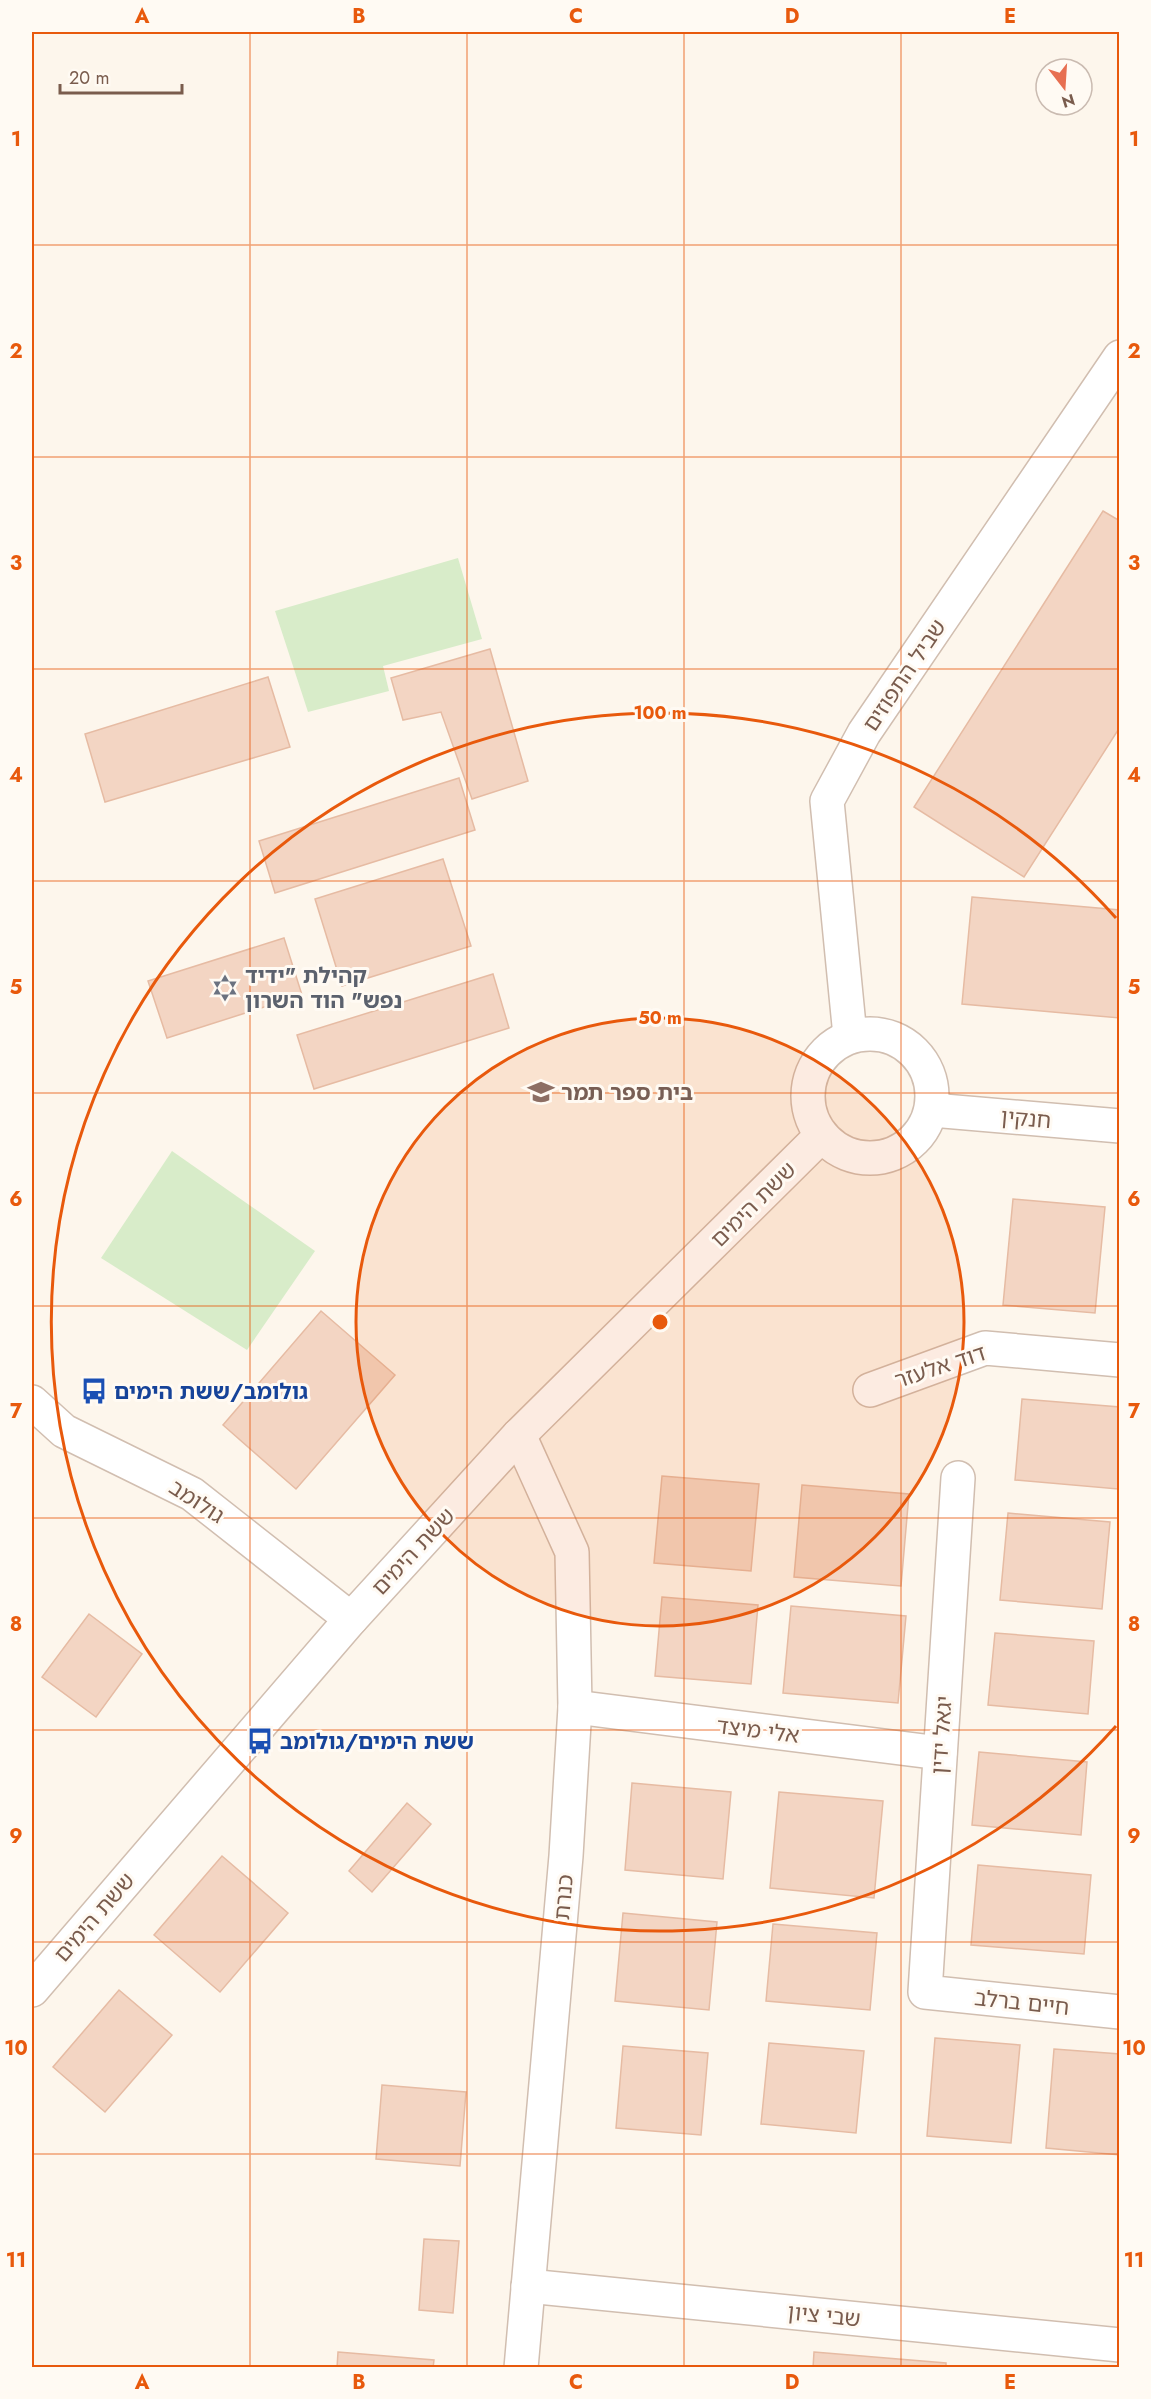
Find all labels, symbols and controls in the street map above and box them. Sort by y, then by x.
text: A [134,2,150,31]
text: B [352,2,366,31]
text: C [569,2,583,31]
text: D [785,2,799,31]
text: E [1004,2,1016,31]
scale bar [60,57,182,95]
north arrow [1034,57,1094,117]
text: 20 m [69,65,109,91]
text: N [1059,88,1078,114]
text: 1 [11,125,21,154]
text: 1 [1129,125,1139,154]
text: 2 [9,337,23,366]
text: 2 [1127,337,1141,366]
text: 3 [10,549,22,578]
text: 3 [1128,549,1140,578]
street label: שביל התפוזים [855,613,953,737]
text: 100 m [633,700,687,726]
text: 4 [9,761,23,790]
text: 4 [1127,761,1141,790]
place label: קהילת "ידיד נפש" הוד השרון [245,959,402,1016]
text: 5 [10,973,23,1002]
synagogue icon: קהילת "ידיד נפש" הוד השרון [210,973,240,1003]
text: 5 [1128,973,1141,1002]
text: 50 m [638,1005,682,1031]
place label: בית ספר תמר [561,1076,693,1108]
school or university icon: בית ספר תמר [526,1077,556,1107]
street label: חנקין [999,1100,1053,1136]
street label: ששת הימים [703,1154,803,1254]
text: 6 [9,1185,23,1214]
text: 6 [1127,1185,1141,1214]
centre of rings [650,1312,670,1332]
street label: דוד אלעזר [890,1336,990,1396]
place label: גולומב/ששת הימים [114,1375,308,1407]
bus stop icon: גולומב/ששת הימים [79,1376,109,1406]
text: 7 [10,1397,23,1426]
text: 7 [1128,1397,1141,1426]
street label: גולומב [163,1471,231,1531]
street label: ששת הימים [364,1500,462,1602]
text: 8 [10,1610,22,1639]
text: 8 [1128,1610,1140,1639]
street label: יגאל ידין [922,1695,960,1775]
street label: אלי מיצד [715,1709,801,1751]
place label: ששת הימים/גולומב [280,1725,474,1757]
bus stop icon: ששת הימים/גולומב [245,1726,275,1756]
text: 9 [9,1822,23,1851]
text: 9 [1127,1822,1141,1851]
street label: ששת הימים [46,1865,142,1969]
street label: כנרת [545,1873,581,1921]
street label: חיים ברלב [973,1981,1071,2023]
text: 10 [4,2034,28,2063]
text: 10 [1122,2034,1146,2063]
text: 11 [6,2246,26,2275]
text: 11 [1124,2246,1144,2275]
street label: שבי ציון [786,2295,862,2335]
text: A [134,2368,150,2397]
text: B [352,2368,366,2397]
text: C [569,2368,583,2397]
text: D [785,2368,799,2397]
text: E [1004,2368,1016,2397]

